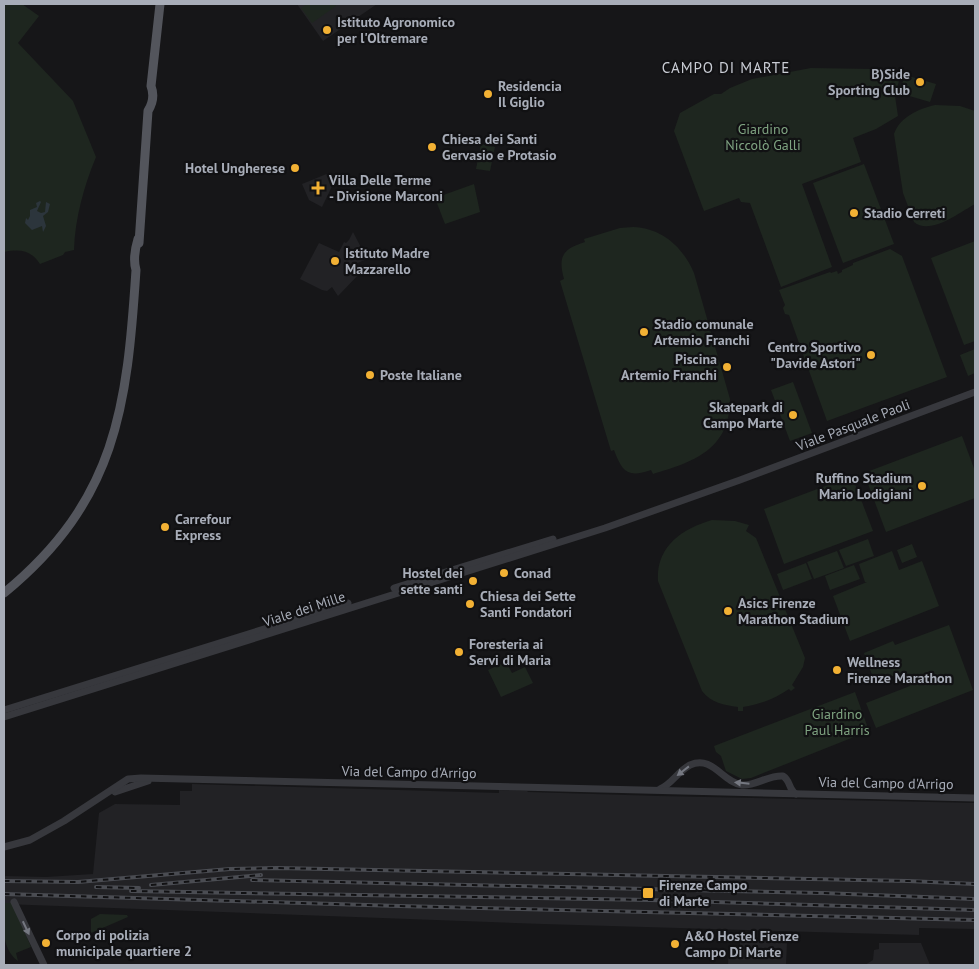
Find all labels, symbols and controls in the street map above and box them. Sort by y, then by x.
place label: Istituto Agronomico per l'Oltremare [337,13,455,47]
marker: Istituto Agronomico per l'Oltremare [321,24,333,36]
district label: CAMPO DI MARTE [662,58,790,77]
place label: B)Side Sporting Club [828,65,910,99]
marker: B)Side Sporting Club [914,76,926,88]
place label: Residencia Il Giglio [498,77,562,111]
marker: Residencia Il Giglio [482,88,494,100]
park label: Giardino Niccolò Galli [725,120,801,154]
place label: Chiesa dei Santi Gervasio e Protasio [442,130,557,164]
marker: Chiesa dei Santi Gervasio e Protasio [426,141,438,153]
place label: Hotel Ungherese [185,159,285,177]
marker: Hotel Ungherese [289,162,301,174]
place label: Villa Delle Terme - Divisione Marconi [328,171,443,205]
marker: Villa Delle Terme - Divisione Marconi [311,181,325,195]
place label: Stadio Cerreti [864,204,946,222]
marker: Stadio Cerreti [848,207,860,219]
place label: Istituto Madre Mazzarello [345,244,430,278]
marker: Istituto Madre Mazzarello [329,255,341,267]
place label: Stadio comunale Artemio Franchi [654,315,754,349]
marker: Stadio comunale Artemio Franchi [638,326,650,338]
place label: Centro Sportivo "Davide Astori" [767,338,861,372]
marker: Centro Sportivo "Davide Astori" [865,349,877,361]
place label: Piscina Artemio Franchi [621,350,717,384]
marker: Piscina Artemio Franchi [721,361,733,373]
place label: Poste Italiane [380,366,462,384]
marker: Poste Italiane [364,369,376,381]
street label: Viale Pasquale Paoli [793,395,912,455]
place label: Skatepark di Campo Marte [703,398,783,432]
marker: Skatepark di Campo Marte [787,409,799,421]
place label: Ruffino Stadium Mario Lodigiani [816,469,912,503]
marker: Ruffino Stadium Mario Lodigiani [916,480,928,492]
place label: Carrefour Express [175,510,231,544]
marker: Carrefour Express [159,521,171,533]
place label: Hostel dei sette santi [401,564,463,598]
place label: Conad [514,564,551,582]
marker: Conad [498,567,510,579]
marker: Hostel dei sette santi [467,575,479,587]
street label: Viale dei Mille [259,587,348,631]
place label: Chiesa dei Sette Santi Fondatori [480,587,576,621]
place label: Asics Firenze Marathon Stadium [738,594,849,628]
marker: Chiesa dei Sette Santi Fondatori [464,598,476,610]
marker: Asics Firenze Marathon Stadium [722,605,734,617]
place label: Foresteria ai Servi di Maria [469,635,551,669]
marker: Foresteria ai Servi di Maria [453,646,465,658]
place label: Wellness Firenze Marathon [847,653,952,687]
marker: Wellness Firenze Marathon [831,664,843,676]
park label: Giardino Paul Harris [804,705,870,739]
street label: Via del Campo d'Arrigo [340,762,477,782]
one-way arrow [677,765,690,776]
street label: Via del Campo d'Arrigo [817,773,954,793]
one-way arrow [734,779,750,787]
place label: Firenze Campo di Marte [659,876,748,910]
marker: Firenze Campo di Marte [641,886,655,900]
one-way arrow [23,921,31,935]
place label: Corpo di polizia municipale quartiere 2 [56,926,192,960]
place label: A&O Hostel Fienze Campo Di Marte [685,927,799,961]
marker: Corpo di polizia municipale quartiere 2 [40,937,52,949]
marker: A&O Hostel Fienze Campo Di Marte [669,938,681,950]

